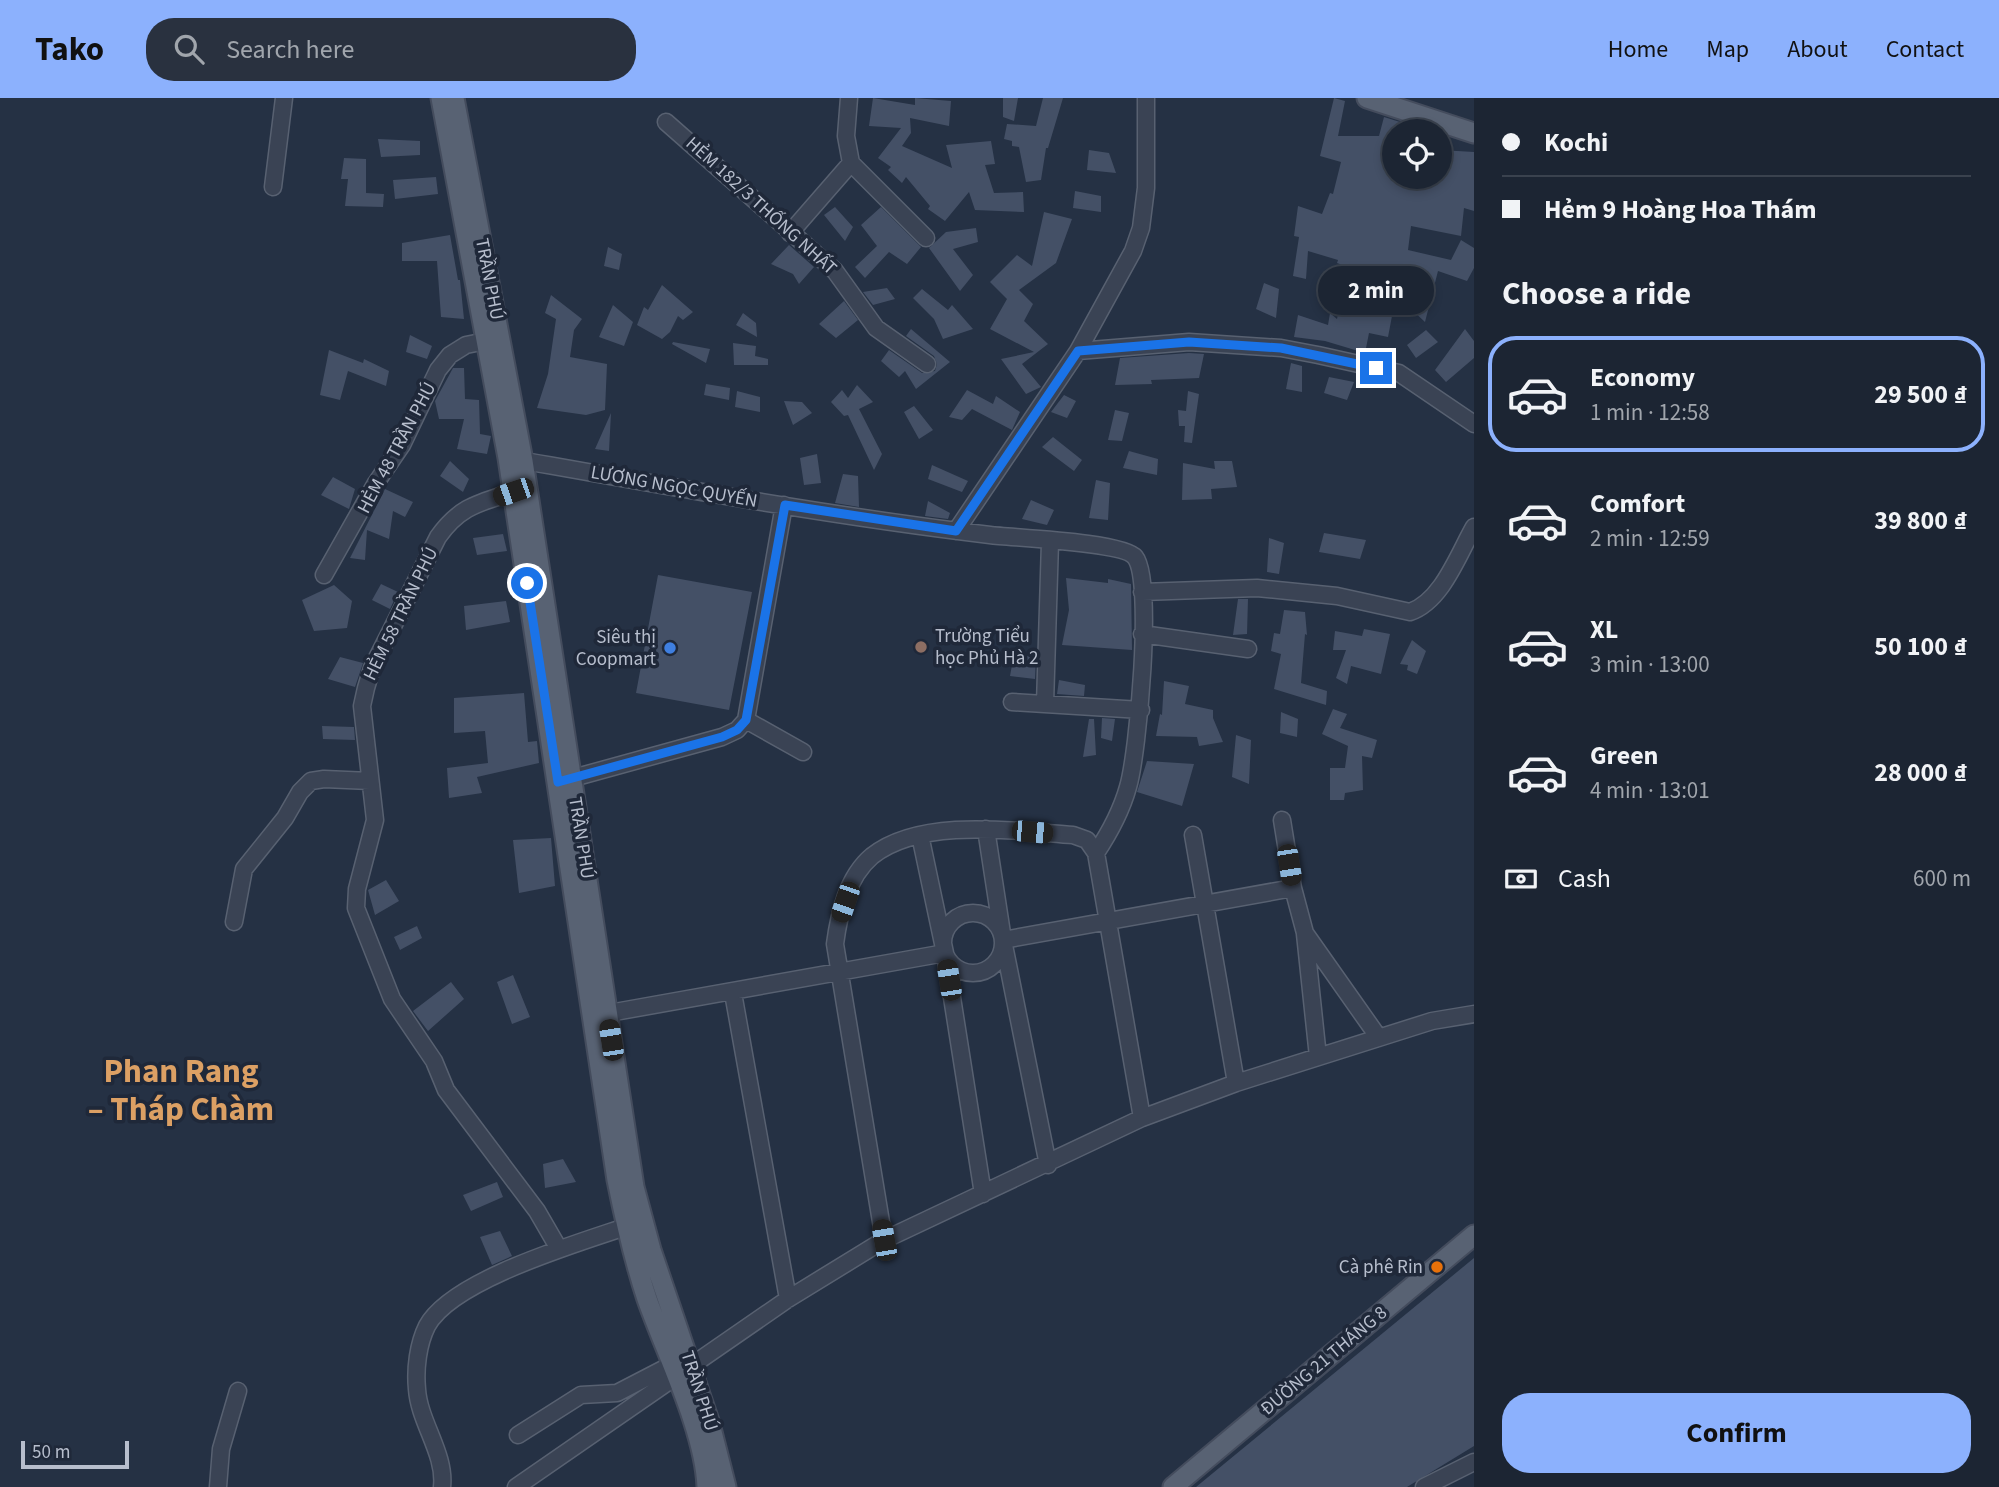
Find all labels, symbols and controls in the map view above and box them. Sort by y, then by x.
search box [146,18,636,81]
text: Tako [35,26,104,73]
icon: search [170,30,208,68]
text: Search here [226,31,354,68]
text: Home [1608,32,1668,67]
text: Map [1706,32,1749,67]
text: About [1787,32,1848,67]
text: Contact [1886,32,1964,67]
map controls [1382,119,1452,189]
button: locate [1382,119,1452,189]
text: Kochi [1544,124,1608,161]
street label: HẺM 182/3 THỐNG NHẤT [679,131,843,281]
text: Hẻm 9 Hoàng Hoa Thám [1544,191,1817,228]
street label: TRẦN PHÚ [468,236,510,322]
callout: 2 min [1318,266,1434,316]
text: Choose a ride [1502,271,1691,317]
text: 2 min [1348,274,1404,307]
route end [1360,352,1392,384]
text: Economy [1590,359,1695,396]
icon: car [1506,363,1569,426]
text: 29 500 ₫ [1874,376,1967,413]
street label: HẺM 48 TRẦN PHÚ [351,377,443,519]
text: 1 min · 12:58 [1590,396,1710,429]
street label: LƯƠNG NGỌC QUYẾN [588,459,760,515]
car [490,475,537,509]
text: Comfort [1590,485,1685,522]
icon: car [1506,489,1569,552]
text: 39 800 ₫ [1874,502,1967,539]
text: 2 min · 12:59 [1590,522,1710,555]
street label: HẺM 58 TRẦN PHÚ [357,543,445,685]
route start [511,567,543,599]
text: XL [1590,611,1618,648]
icon: car [1506,615,1569,678]
place label: Trường Tiểu học Phủ Hà 2 [935,623,1039,672]
place label: Siêu thị Coopmart [576,624,657,673]
text: 50 100 ₫ [1874,628,1967,665]
marker: Trường Tiểu học Phủ Hà 2 [913,639,929,655]
marker: Siêu thị Coopmart [662,640,678,656]
text: 3 min · 13:00 [1590,648,1710,681]
text: Green [1590,737,1658,774]
icon: car [1506,741,1569,804]
text: 28 000 ₫ [1874,754,1967,791]
text: 4 min · 13:01 [1590,774,1710,807]
street label: TRẦN PHÚ [561,795,601,881]
car [1011,820,1054,844]
car [1276,843,1303,887]
icon: cash [1502,860,1540,898]
text: Cash [1558,860,1611,897]
text: 600 m [1913,862,1971,895]
car [829,879,862,925]
car [936,958,963,1002]
car [598,1018,625,1062]
district label: Phan Rang – Tháp Chàm [88,1048,274,1133]
car [871,1217,898,1263]
place label: Cà phê Rin [1339,1254,1423,1281]
marker: Cà phê Rin [1429,1259,1445,1275]
street label: ĐƯỜNG 21 THÁNG 8 [1255,1300,1393,1422]
street label: TRẦN PHÚ [673,1347,725,1435]
button: Confirm [1502,1393,1971,1473]
scale bar [21,1438,130,1470]
text: 50 m [32,1439,70,1466]

